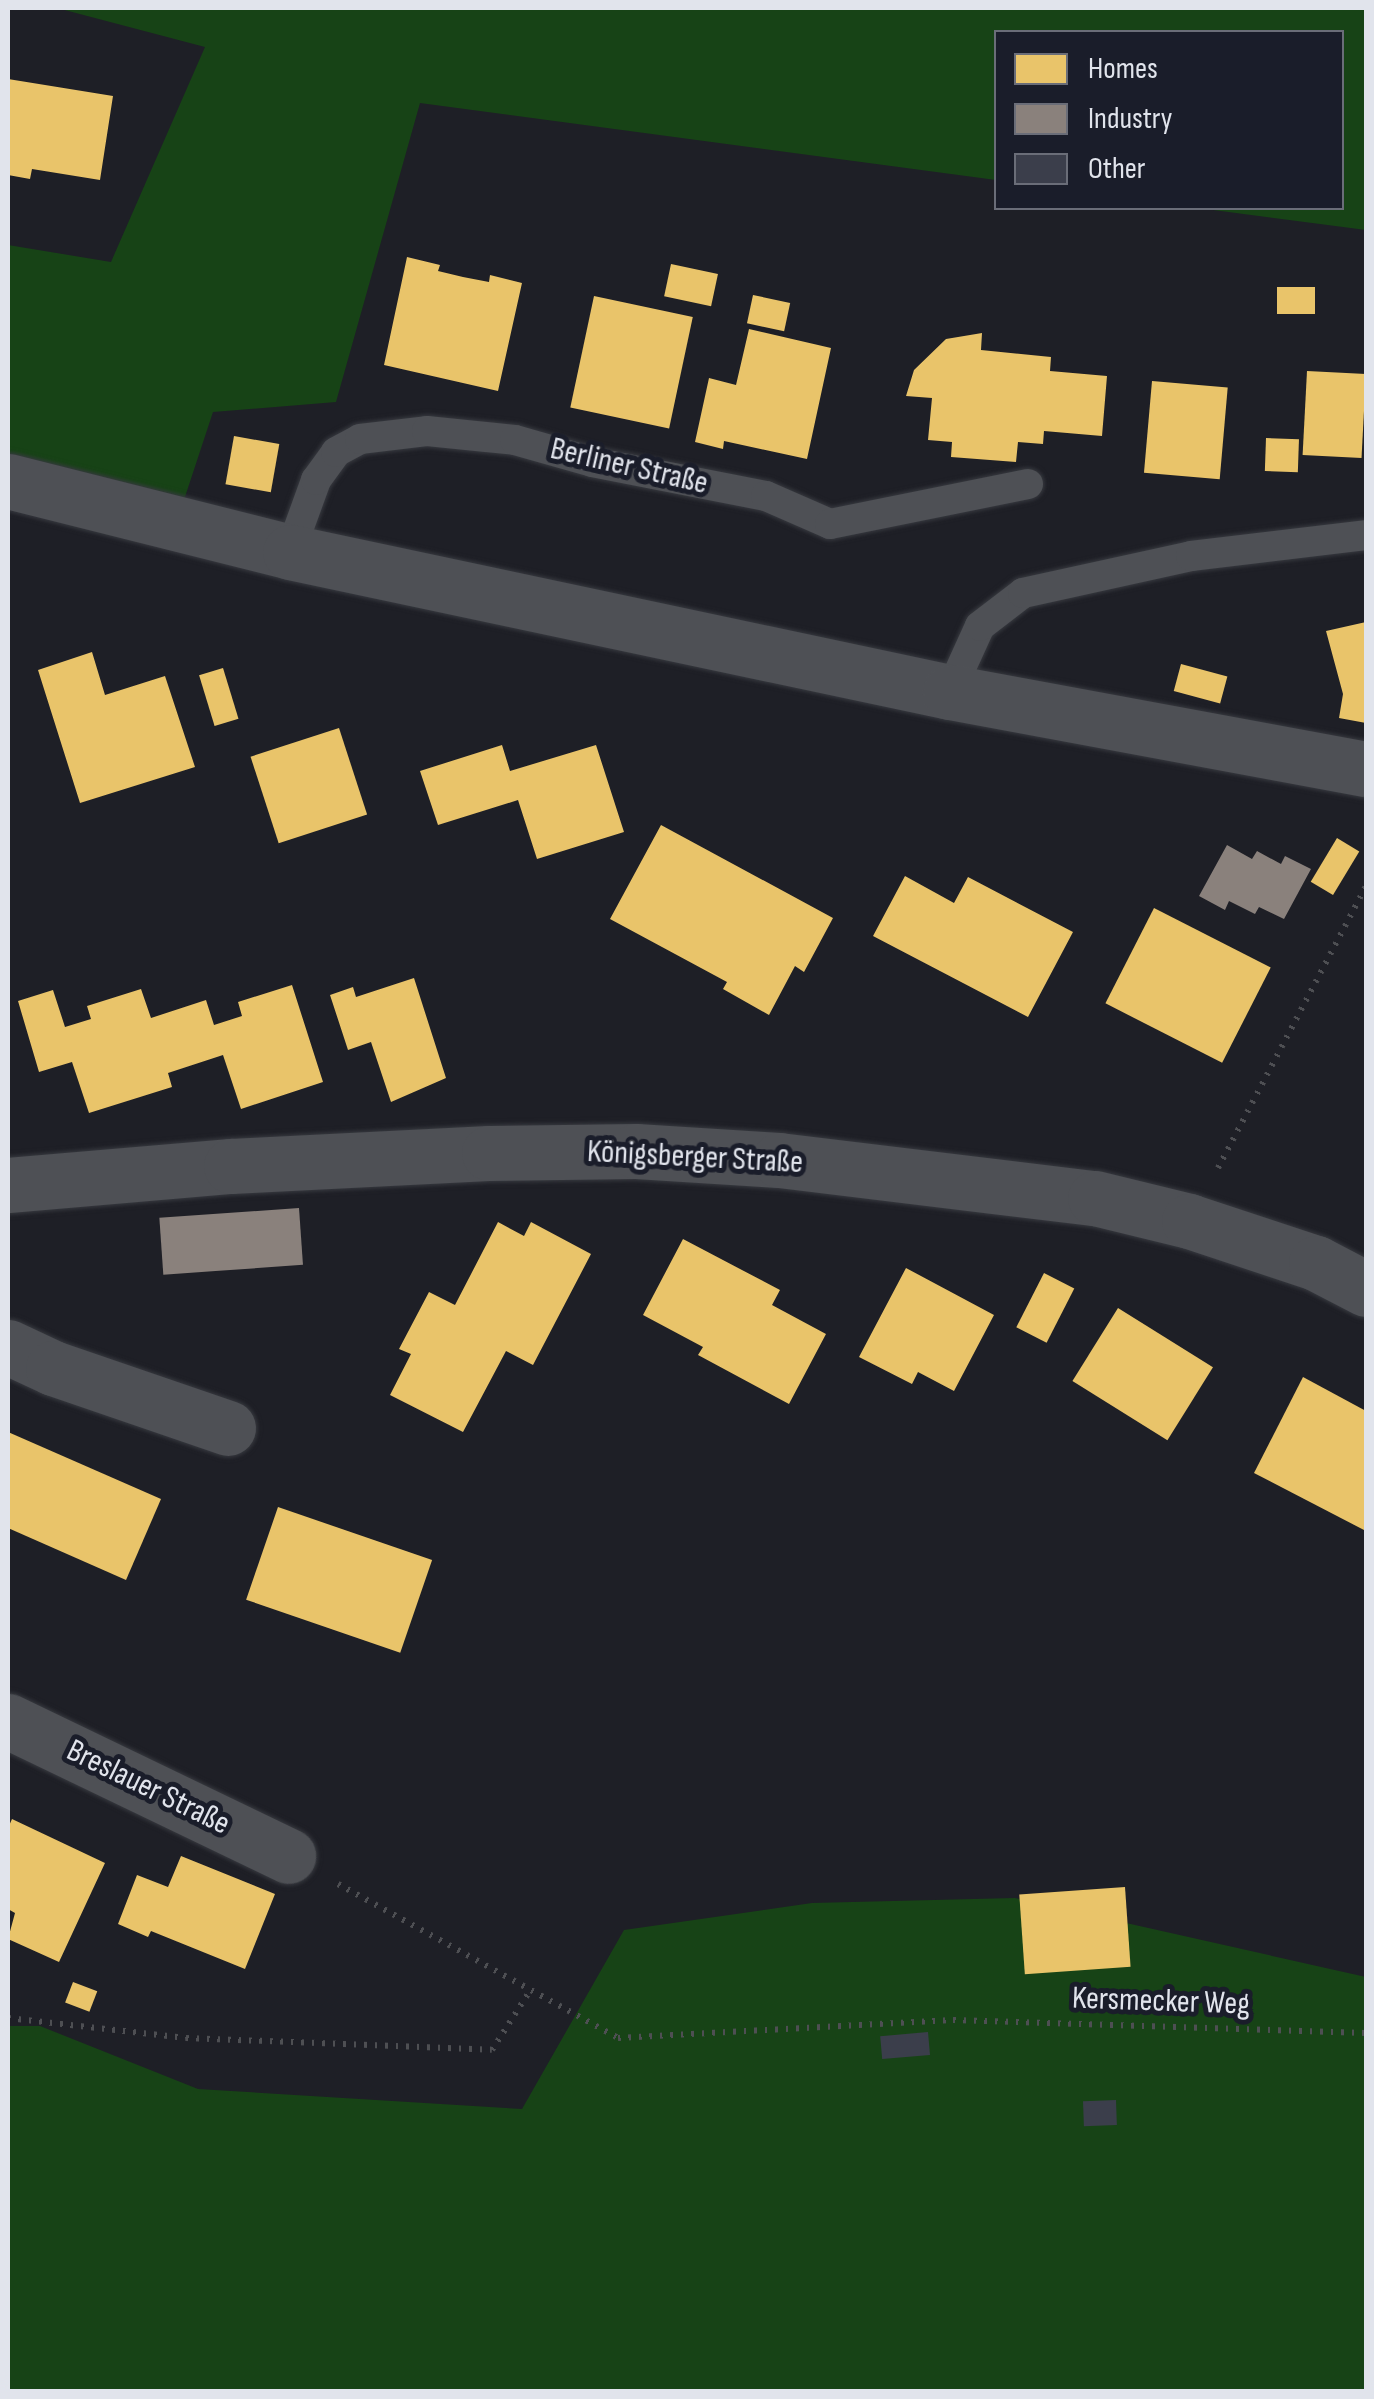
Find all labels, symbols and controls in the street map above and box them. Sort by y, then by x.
legend [994,30,1344,210]
text: Homes [1088,51,1158,87]
text: Industry [1088,101,1172,137]
text: Other [1088,151,1145,187]
street label: Berliner Straße [547,430,711,504]
street label: Königsberger Straße [586,1133,804,1183]
street label: Breslauer Straße [60,1732,236,1844]
street label: Kersmecker Weg [1071,1980,1251,2024]

